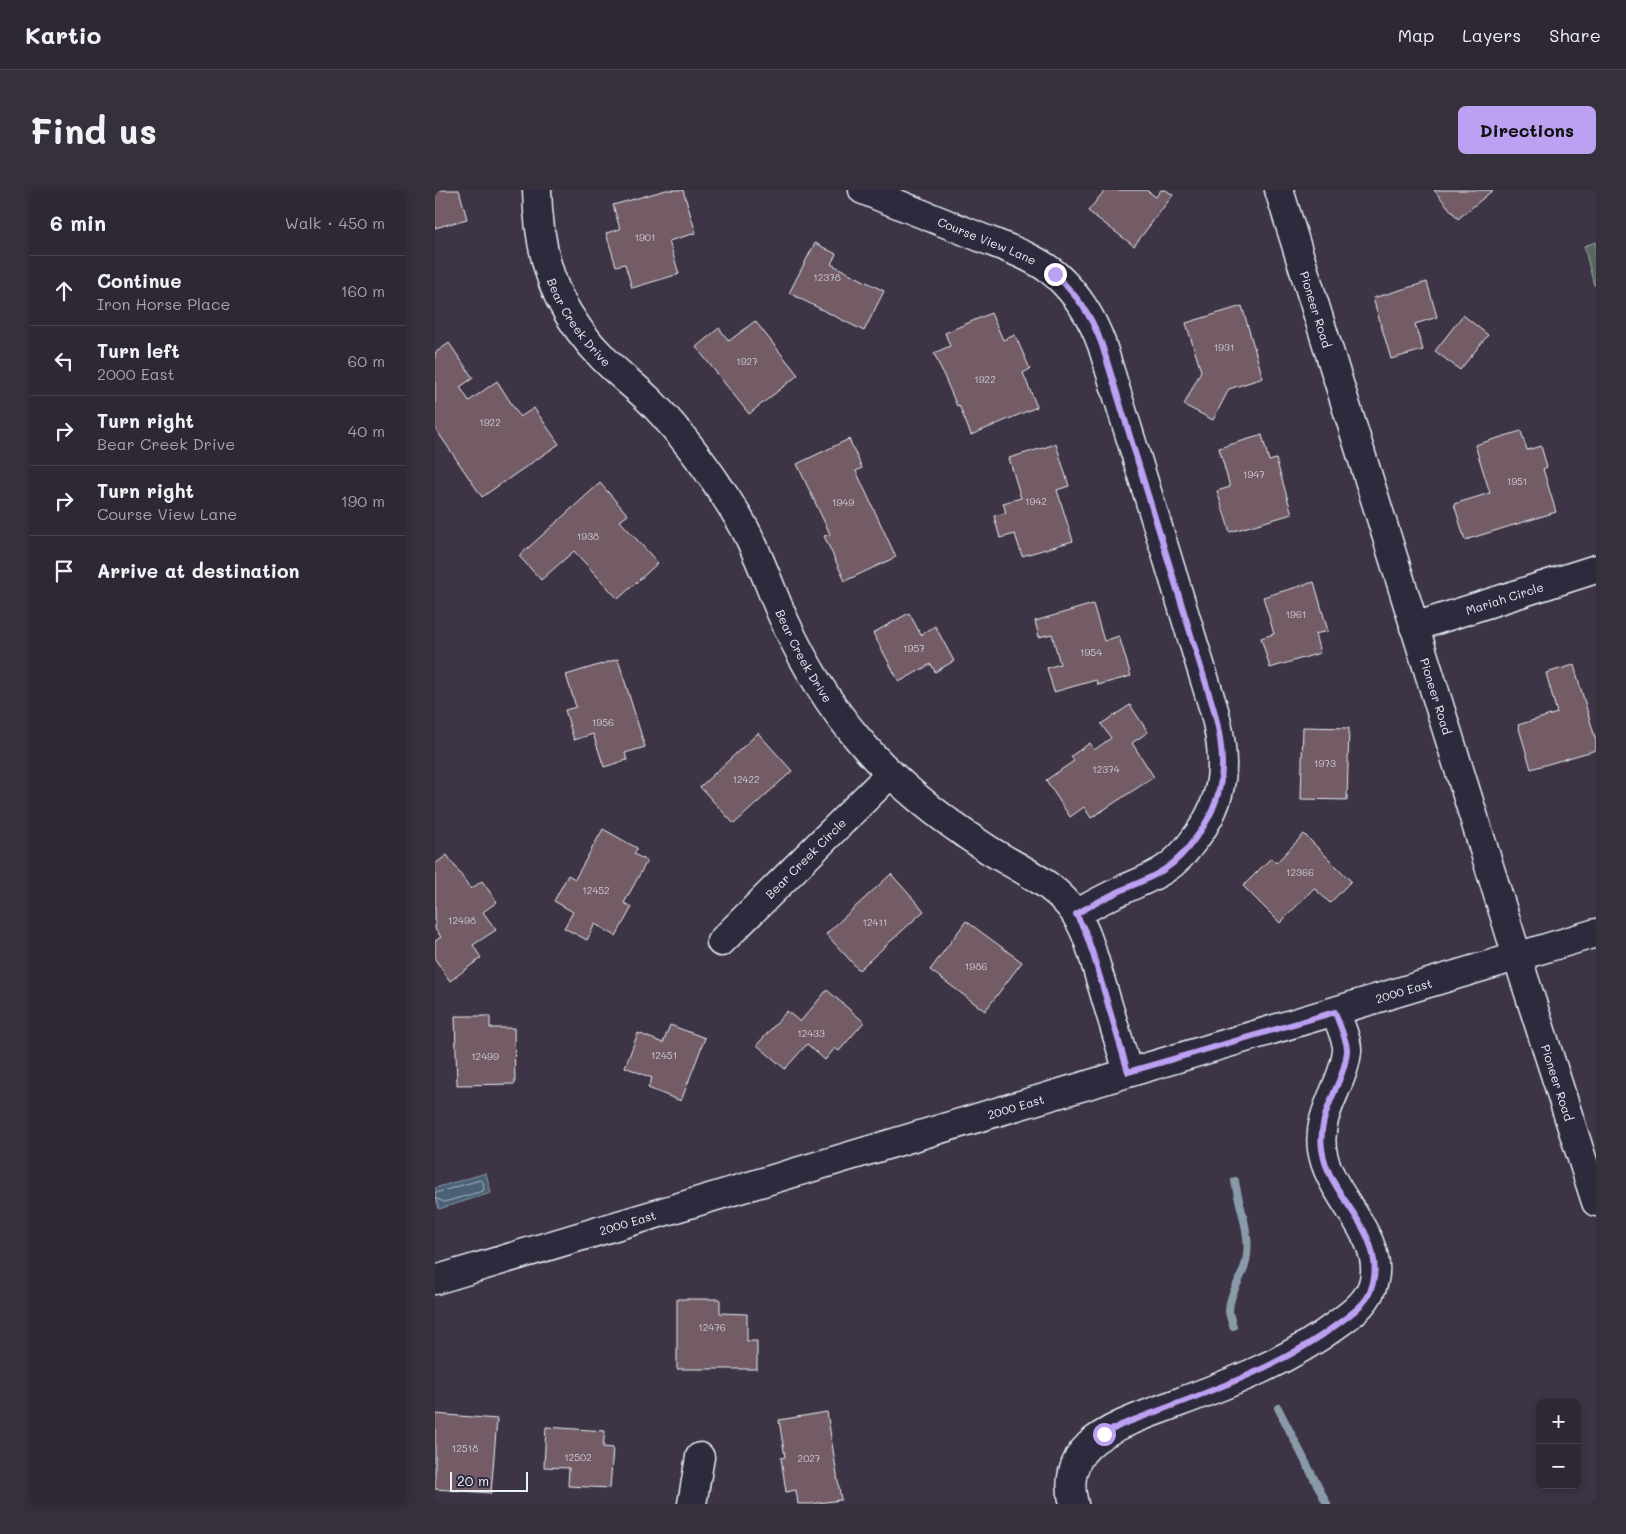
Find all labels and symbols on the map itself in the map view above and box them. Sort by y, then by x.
street label: Course View Lane [935,213,1039,268]
house number: 1901 [634,230,656,244]
route end [1044,263,1067,286]
street label: Pioneer Road [1297,269,1336,350]
house number: 12378 [813,270,841,284]
street label: Bear Creek Drive [544,276,615,370]
house number: 1931 [1214,340,1234,354]
house number: 1927 [736,354,758,368]
house number: 1922 [974,372,996,386]
house number: 1922 [479,415,501,429]
house number: 1947 [1243,467,1265,481]
house number: 1951 [1507,474,1527,488]
house number: 1942 [1025,494,1047,508]
house number: 1949 [832,495,854,509]
house number: 1938 [577,529,599,543]
street label: Mariah Circle [1464,578,1545,618]
street label: Bear Creek Drive [772,607,836,705]
house number: 1961 [1286,607,1306,621]
house number: 1957 [903,641,925,655]
house number: 1954 [1080,645,1102,659]
street label: Pioneer Road [1417,656,1456,737]
house number: 1956 [592,715,614,729]
house number: 1973 [1314,756,1336,770]
house number: 12374 [1092,762,1120,776]
house number: 12422 [732,772,760,786]
street label: Bear Creek Circle [762,814,849,902]
house number: 12366 [1286,865,1314,879]
house number: 12452 [582,883,610,897]
house number: 12498 [448,913,476,927]
house number: 12411 [863,915,887,929]
house number: 1986 [965,959,987,973]
street label: 2000 East [1373,974,1434,1006]
house number: 12433 [797,1026,825,1040]
street label: Pioneer Road [1538,1042,1578,1123]
house number: 12451 [651,1048,677,1062]
house number: 12499 [471,1049,499,1063]
street label: 2000 East [985,1090,1046,1122]
street label: 2000 East [597,1206,658,1238]
house number: 12476 [698,1320,726,1334]
route start [1093,1423,1116,1446]
house number: 12518 [452,1441,478,1455]
house number: 12502 [564,1450,592,1464]
house number: 2027 [798,1451,821,1465]
scale bar [450,1469,527,1492]

